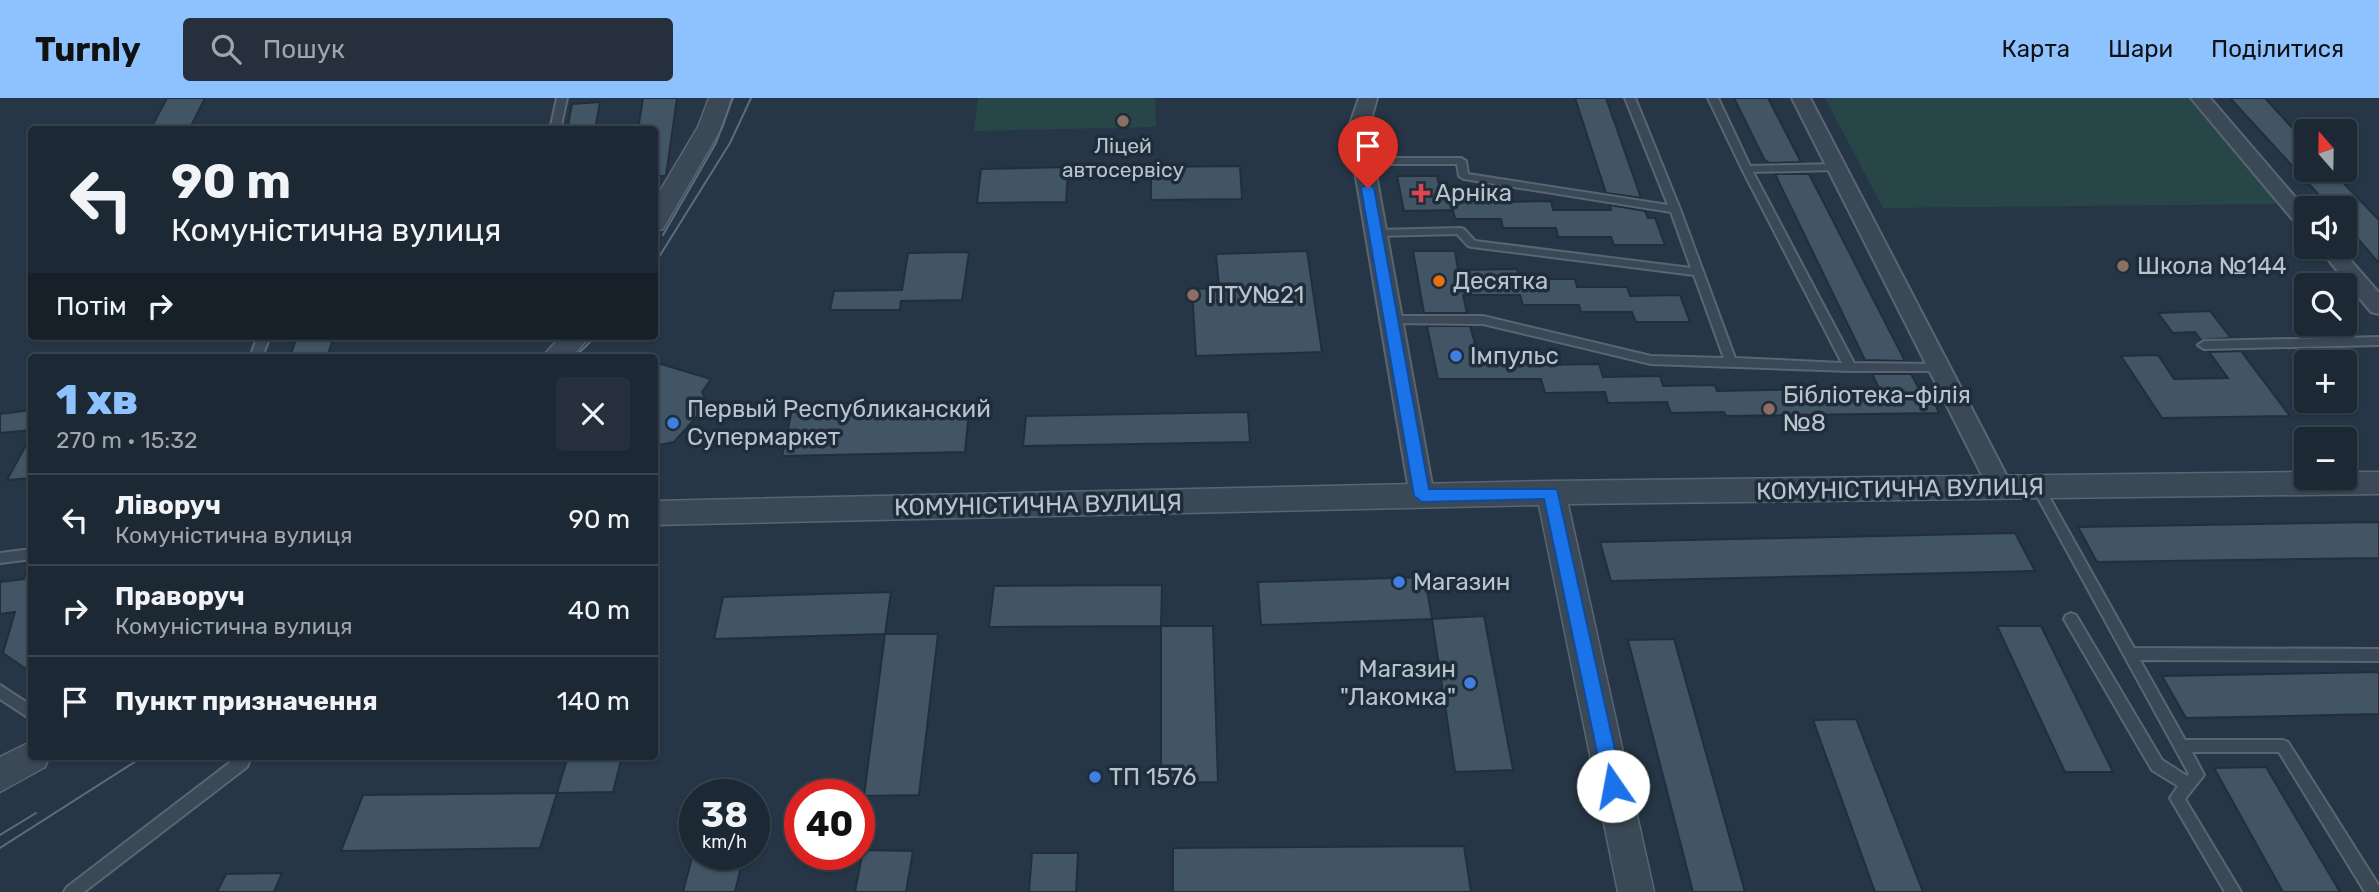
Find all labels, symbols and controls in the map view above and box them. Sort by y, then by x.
search box [183,18,673,81]
text: Turnly [35,30,141,69]
icon: search [207,30,245,68]
text: Пошук [263,34,345,65]
text: Карта [2001,35,2070,63]
text: Шари [2108,35,2173,63]
text: Поділитися [2211,35,2344,63]
marker: Ліцей автосервісу [1115,113,1131,129]
pin [1338,116,1398,188]
north arrow [2294,119,2357,182]
map controls [2294,119,2357,490]
icon: arrive [1349,127,1387,165]
place label: Ліцей автосервісу [1062,133,1184,182]
text: 90 m [171,152,291,210]
icon: left [56,154,147,245]
place label: Арніка [1435,179,1512,207]
marker: Арніка [1413,185,1429,201]
button: sound [2294,196,2357,259]
text: Комуністична вулиця [171,211,501,249]
place label: Школа №144 [2137,252,2287,280]
marker: Школа №144 [2115,258,2131,274]
place label: Десятка [1453,267,1548,295]
marker: Десятка [1431,273,1447,289]
button: search [2294,273,2357,336]
place label: ПТУ№21 [1207,281,1304,309]
icon: right [141,287,179,325]
marker: ПТУ№21 [1185,287,1201,303]
text: Потім [56,291,127,322]
place label: Імпульс [1470,342,1559,370]
marker: Імпульс [1448,348,1464,364]
button: + [2294,350,2357,413]
text: 1 хв [56,375,138,425]
button: close [556,377,630,451]
place label: Бібліотека-філія №8 [1783,381,1971,437]
place label: Первый Республиканский Супермаркет [687,395,991,451]
marker: Бібліотека-філія №8 [1761,401,1777,417]
marker: Первый Республиканский Супермаркет [665,415,681,431]
text: 270 m · 15:32 [56,426,198,454]
button: − [2294,427,2357,490]
street label: КОМУНІСТИЧНА ВУЛИЦЯ [1756,472,2044,506]
street label: КОМУНІСТИЧНА ВУЛИЦЯ [894,488,1182,522]
text: Ліворуч [115,490,221,521]
icon: left [56,501,94,539]
text: 90 m [569,504,630,535]
text: Комуністична вулиця [115,521,352,549]
place label: Магазин [1413,568,1510,596]
marker: Магазин [1391,574,1407,590]
text: Праворуч [115,581,245,612]
icon: right [56,592,94,630]
text: 40 m [568,595,630,626]
text: Комуністична вулиця [115,612,352,640]
place label: Магазин "Лакомка" [1340,655,1456,711]
marker: Магазин "Лакомка" [1462,675,1478,691]
icon: arrive [56,683,94,721]
text: Пункт призначення [115,686,378,717]
text: 140 m [557,686,630,717]
position arrow [1576,749,1650,823]
place label: ТП 1576 [1109,763,1196,791]
marker: ТП 1576 [1087,769,1103,785]
speed limit sign: 40 [784,779,875,870]
text: 38 [701,794,748,836]
text: km/h [702,831,747,853]

